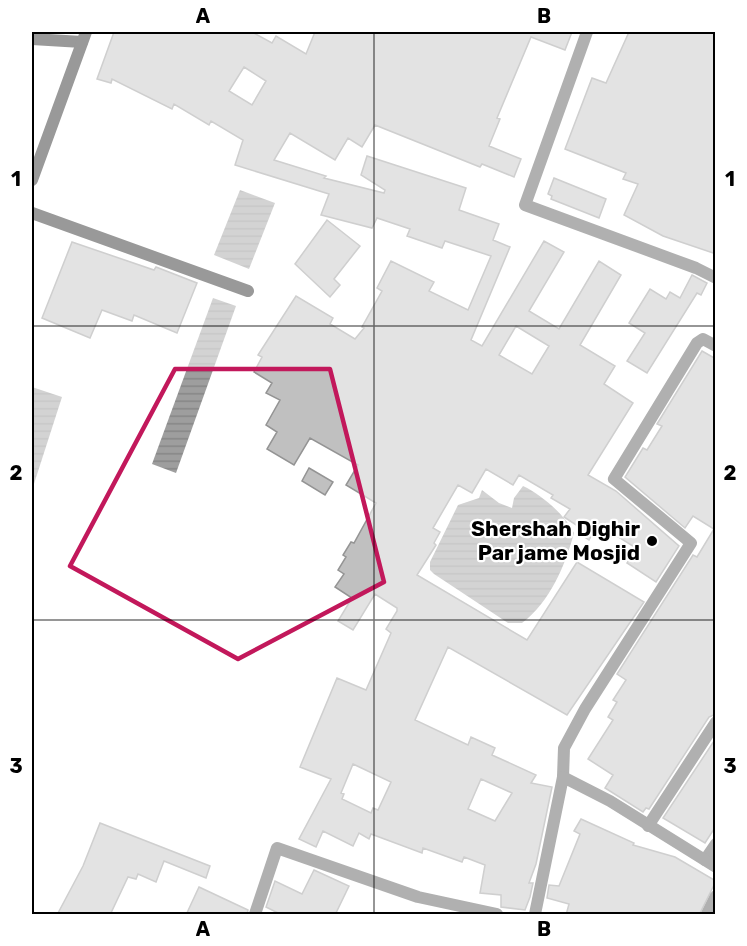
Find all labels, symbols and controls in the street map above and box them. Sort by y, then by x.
text: A [196,4,211,28]
text: B [537,4,551,28]
text: 1 [11,167,21,191]
text: 1 [725,167,735,191]
text: 2 [10,461,23,485]
text: 2 [724,461,737,485]
place label: Shershah Dighir Par jame Mosjid [471,516,640,565]
marker: Shershah Dighir Par jame Mosjid [645,534,659,548]
text: 3 [9,754,23,778]
text: 3 [723,754,737,778]
text: A [196,917,211,941]
text: B [537,917,551,941]

